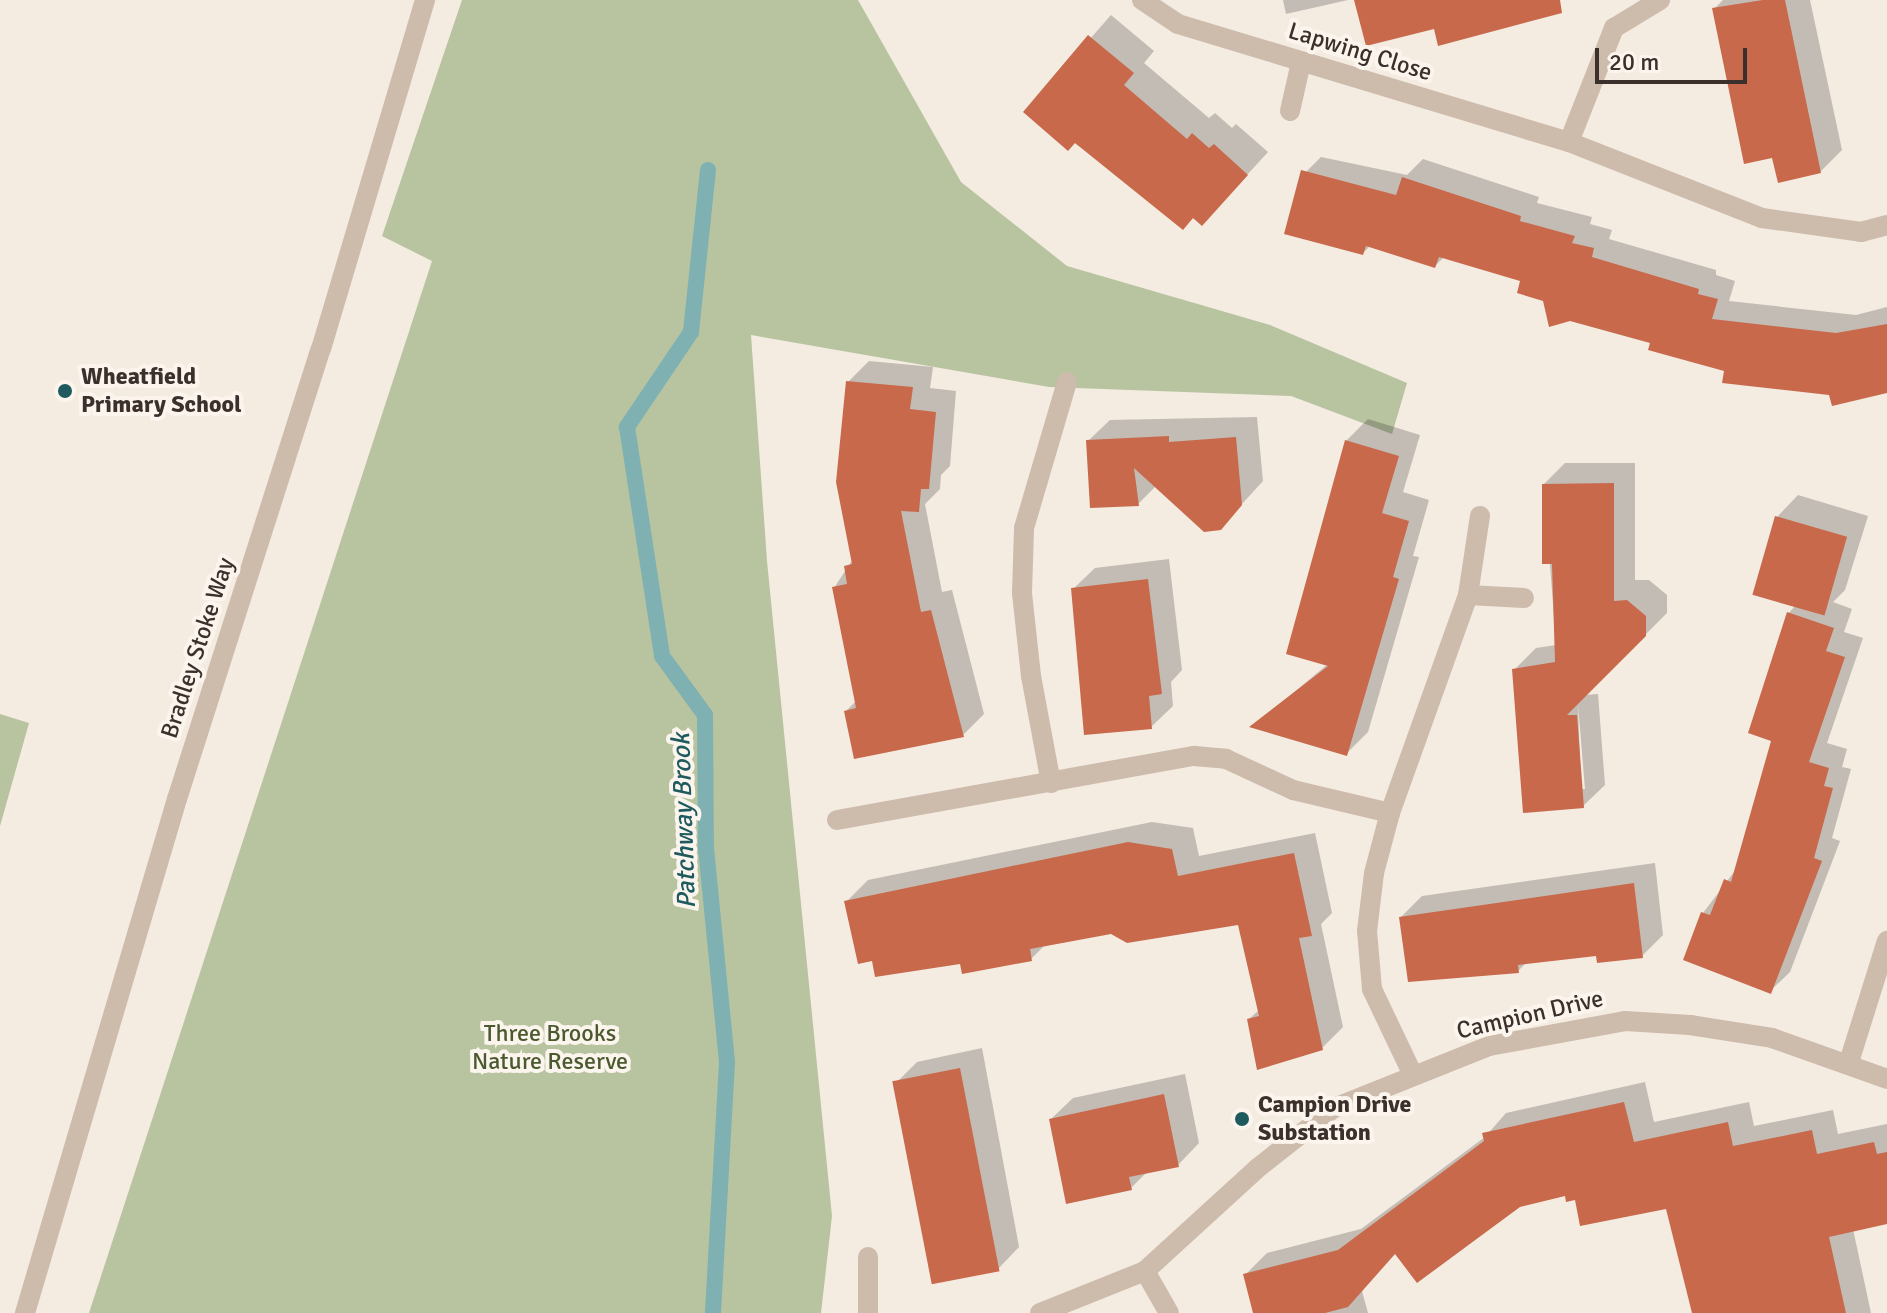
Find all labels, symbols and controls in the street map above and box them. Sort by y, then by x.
street label: Lapwing Close [1285,16,1435,88]
scale bar [1599,32,1751,82]
text: 20 m [1609,47,1659,77]
place label: Wheatfield Primary School [81,363,242,419]
marker: Wheatfield Primary School [56,382,74,400]
street label: Bradley Stoke Way [155,554,241,742]
water label: Patchway Brook [666,733,704,909]
street label: Campion Drive [1454,984,1606,1046]
park label: Three Brooks Nature Reserve [472,1020,628,1076]
place label: Campion Drive Substation [1258,1091,1412,1147]
marker: Campion Drive Substation [1233,1110,1251,1128]

